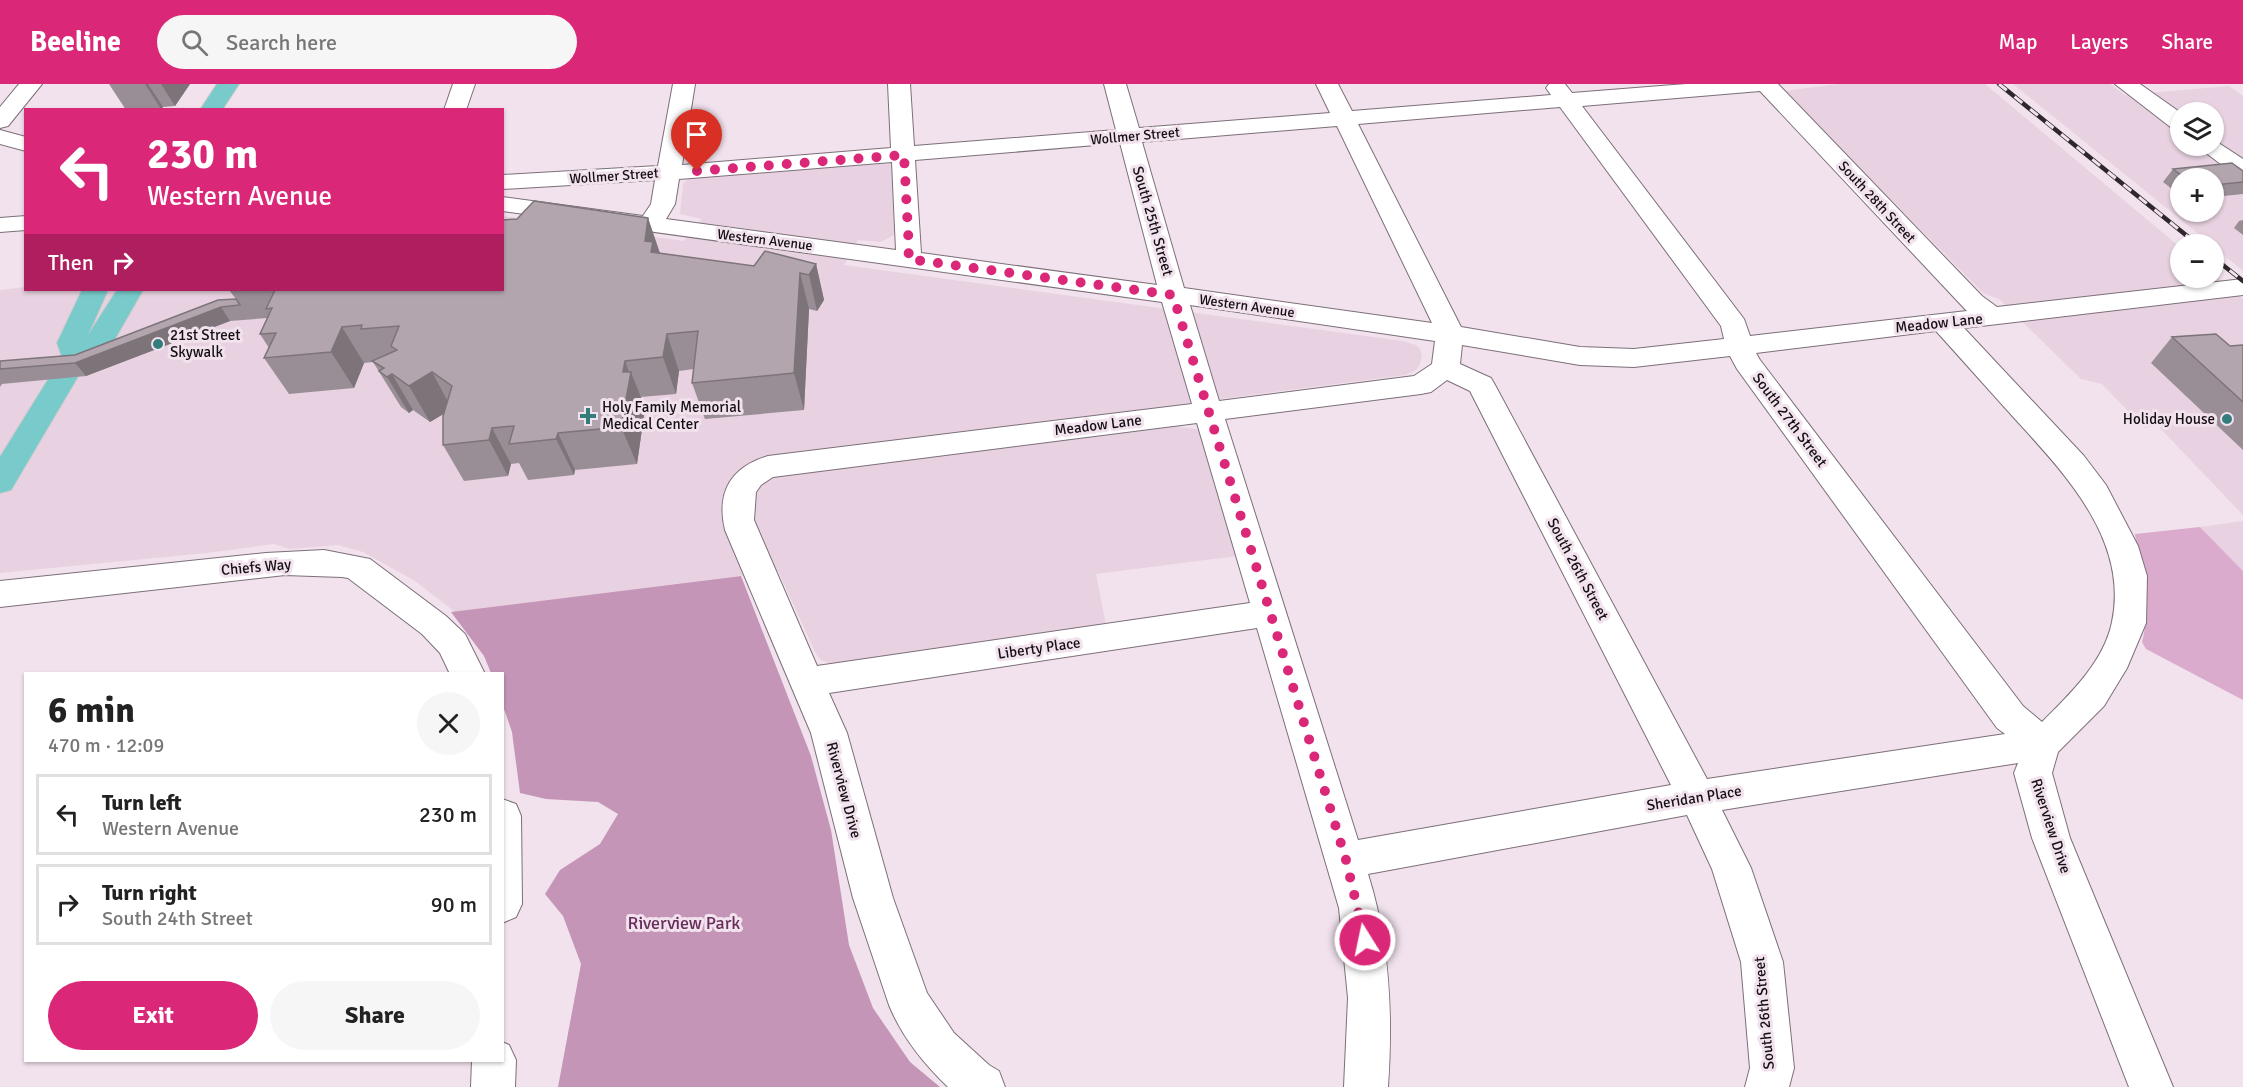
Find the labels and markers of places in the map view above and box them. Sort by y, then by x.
pin [671,109,722,171]
place label: 21st Street Skywalk [170,326,240,361]
marker: 21st Street Skywalk [151,337,165,351]
place label: Holy Family Memorial Medical Center [602,398,741,433]
marker: Holy Family Memorial Medical Center [579,407,597,425]
place label: Holiday House [2123,410,2215,428]
marker: Holiday House [2220,412,2234,426]

